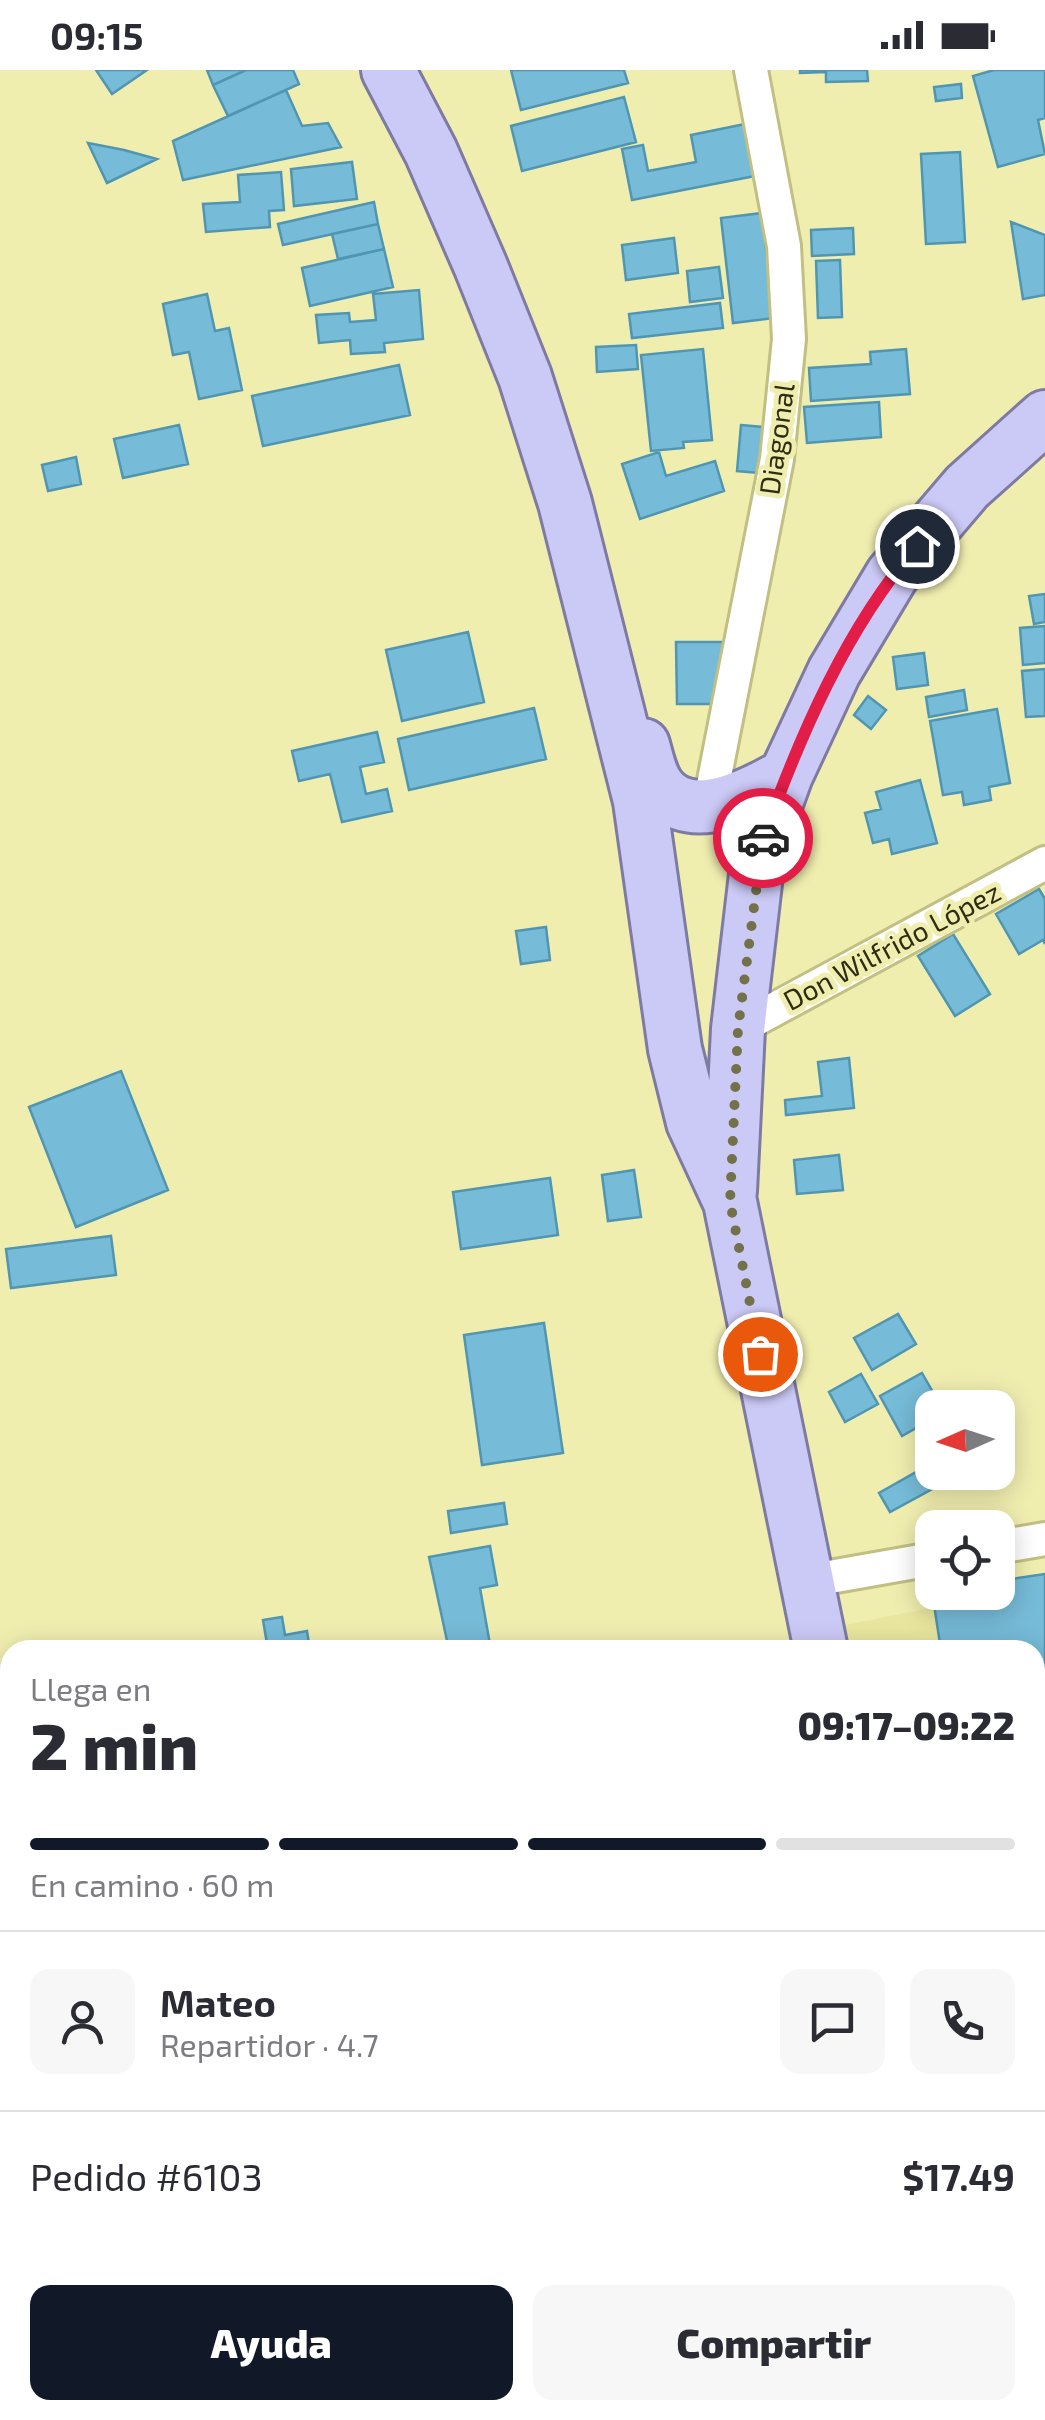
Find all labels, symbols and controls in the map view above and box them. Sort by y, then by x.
text: 09:15 [50,12,144,58]
street label: Diagonal [751,380,801,497]
pin [875,504,960,589]
icon: home [890,519,945,574]
courier [713,788,813,888]
icon: car [736,811,791,866]
street label: Don Wilfrido López [777,874,1006,1017]
pin [718,1312,803,1397]
icon: bag [733,1327,788,1382]
north arrow [915,1390,1015,1490]
map controls [915,1390,1015,1610]
button: locate [915,1510,1015,1610]
text: Llega en [30,1669,151,1707]
text: 09:17–09:22 [798,1702,1015,1748]
text: 2 min [30,1705,198,1783]
text: En camino · 60 m [30,1865,274,1903]
button: person [30,1969,135,2074]
button: chat [780,1969,885,2074]
button: phone [910,1969,1015,2074]
text: Mateo [160,1979,276,2025]
text: Repartidor · 4.7 [160,2025,379,2063]
text: Pedido #6103 [30,2153,263,2199]
text: $17.49 [902,2153,1015,2199]
button: Ayuda [30,2285,513,2400]
button: Compartir [533,2285,1015,2400]

